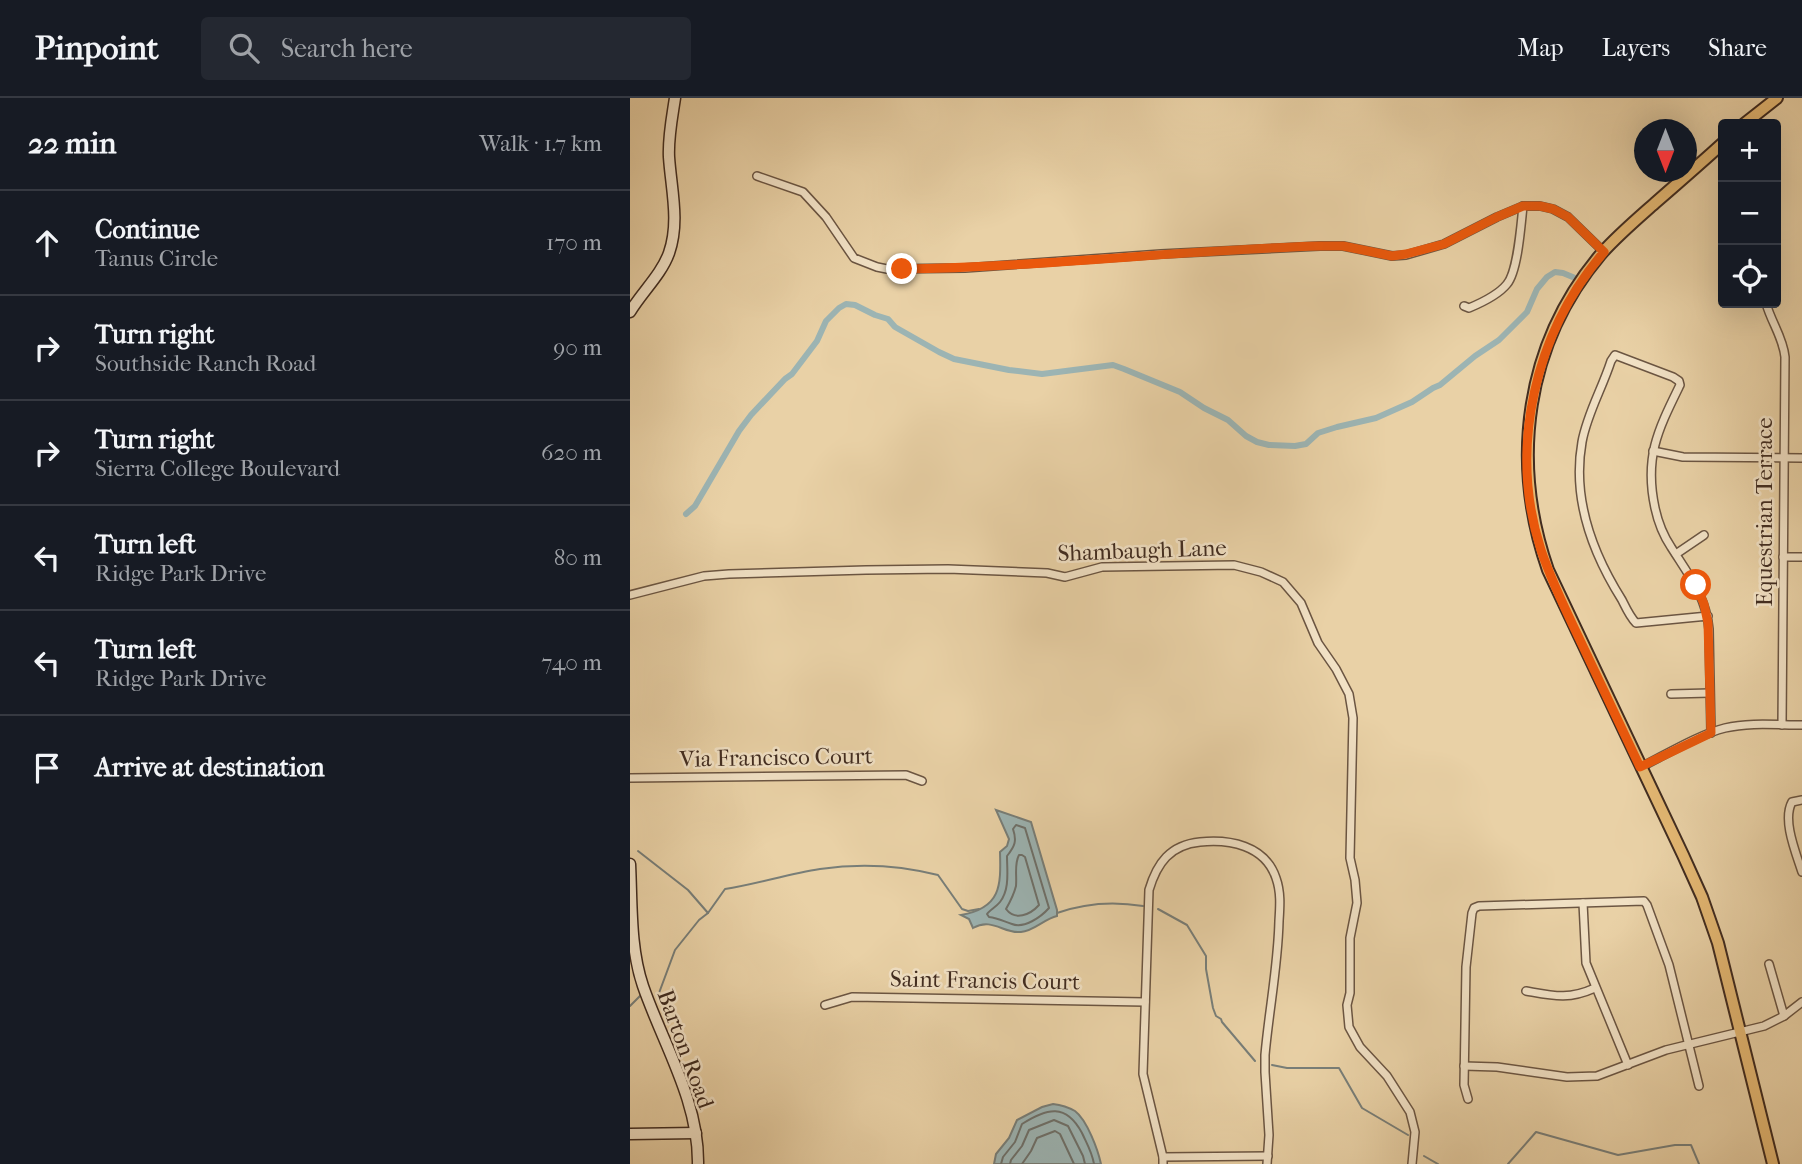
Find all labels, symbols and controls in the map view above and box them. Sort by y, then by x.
search box [201,17,691,80]
text: Pinpoint [35,29,159,68]
icon: search [225,29,263,67]
text: Search here [281,33,413,64]
text: Map [1518,34,1564,62]
text: Layers [1602,34,1670,62]
text: Share [1708,34,1767,62]
north arrow [1634,119,1697,182]
map controls [1718,119,1781,308]
button: + [1718,119,1781,182]
text: 22 min [28,126,117,161]
text: Walk · 1.7 km [479,130,602,157]
button: − [1718,182,1781,245]
text: Continue [95,214,200,245]
icon: ahead [28,224,66,262]
text: 170 m [546,229,602,256]
text: Tanus Circle [95,245,218,272]
button: locate [1718,245,1781,308]
route end [886,253,917,284]
text: Turn right [95,319,215,350]
icon: right [28,329,66,367]
text: 90 m [553,334,602,361]
text: Southside Ranch Road [95,350,316,377]
street label: Equestrian Terrace [1751,417,1778,607]
text: Turn right [95,424,215,455]
icon: right [28,434,66,472]
text: 620 m [541,439,602,466]
text: Sierra College Boulevard [95,455,340,482]
text: Turn left [95,529,196,560]
street label: Shambaugh Lane [1057,534,1227,567]
icon: left [28,539,66,577]
text: 80 m [554,544,602,571]
text: Ridge Park Drive [95,560,266,587]
route start [1680,569,1711,600]
text: Turn left [95,634,196,665]
icon: left [28,644,66,682]
text: 740 m [541,649,602,676]
text: Ridge Park Drive [95,665,266,692]
street label: Via Francisco Court [678,742,873,773]
icon: arrive [28,749,66,787]
text: Arrive at destination [95,752,325,783]
street label: Saint Francis Court [890,965,1080,996]
street label: Barton Road [652,986,720,1113]

